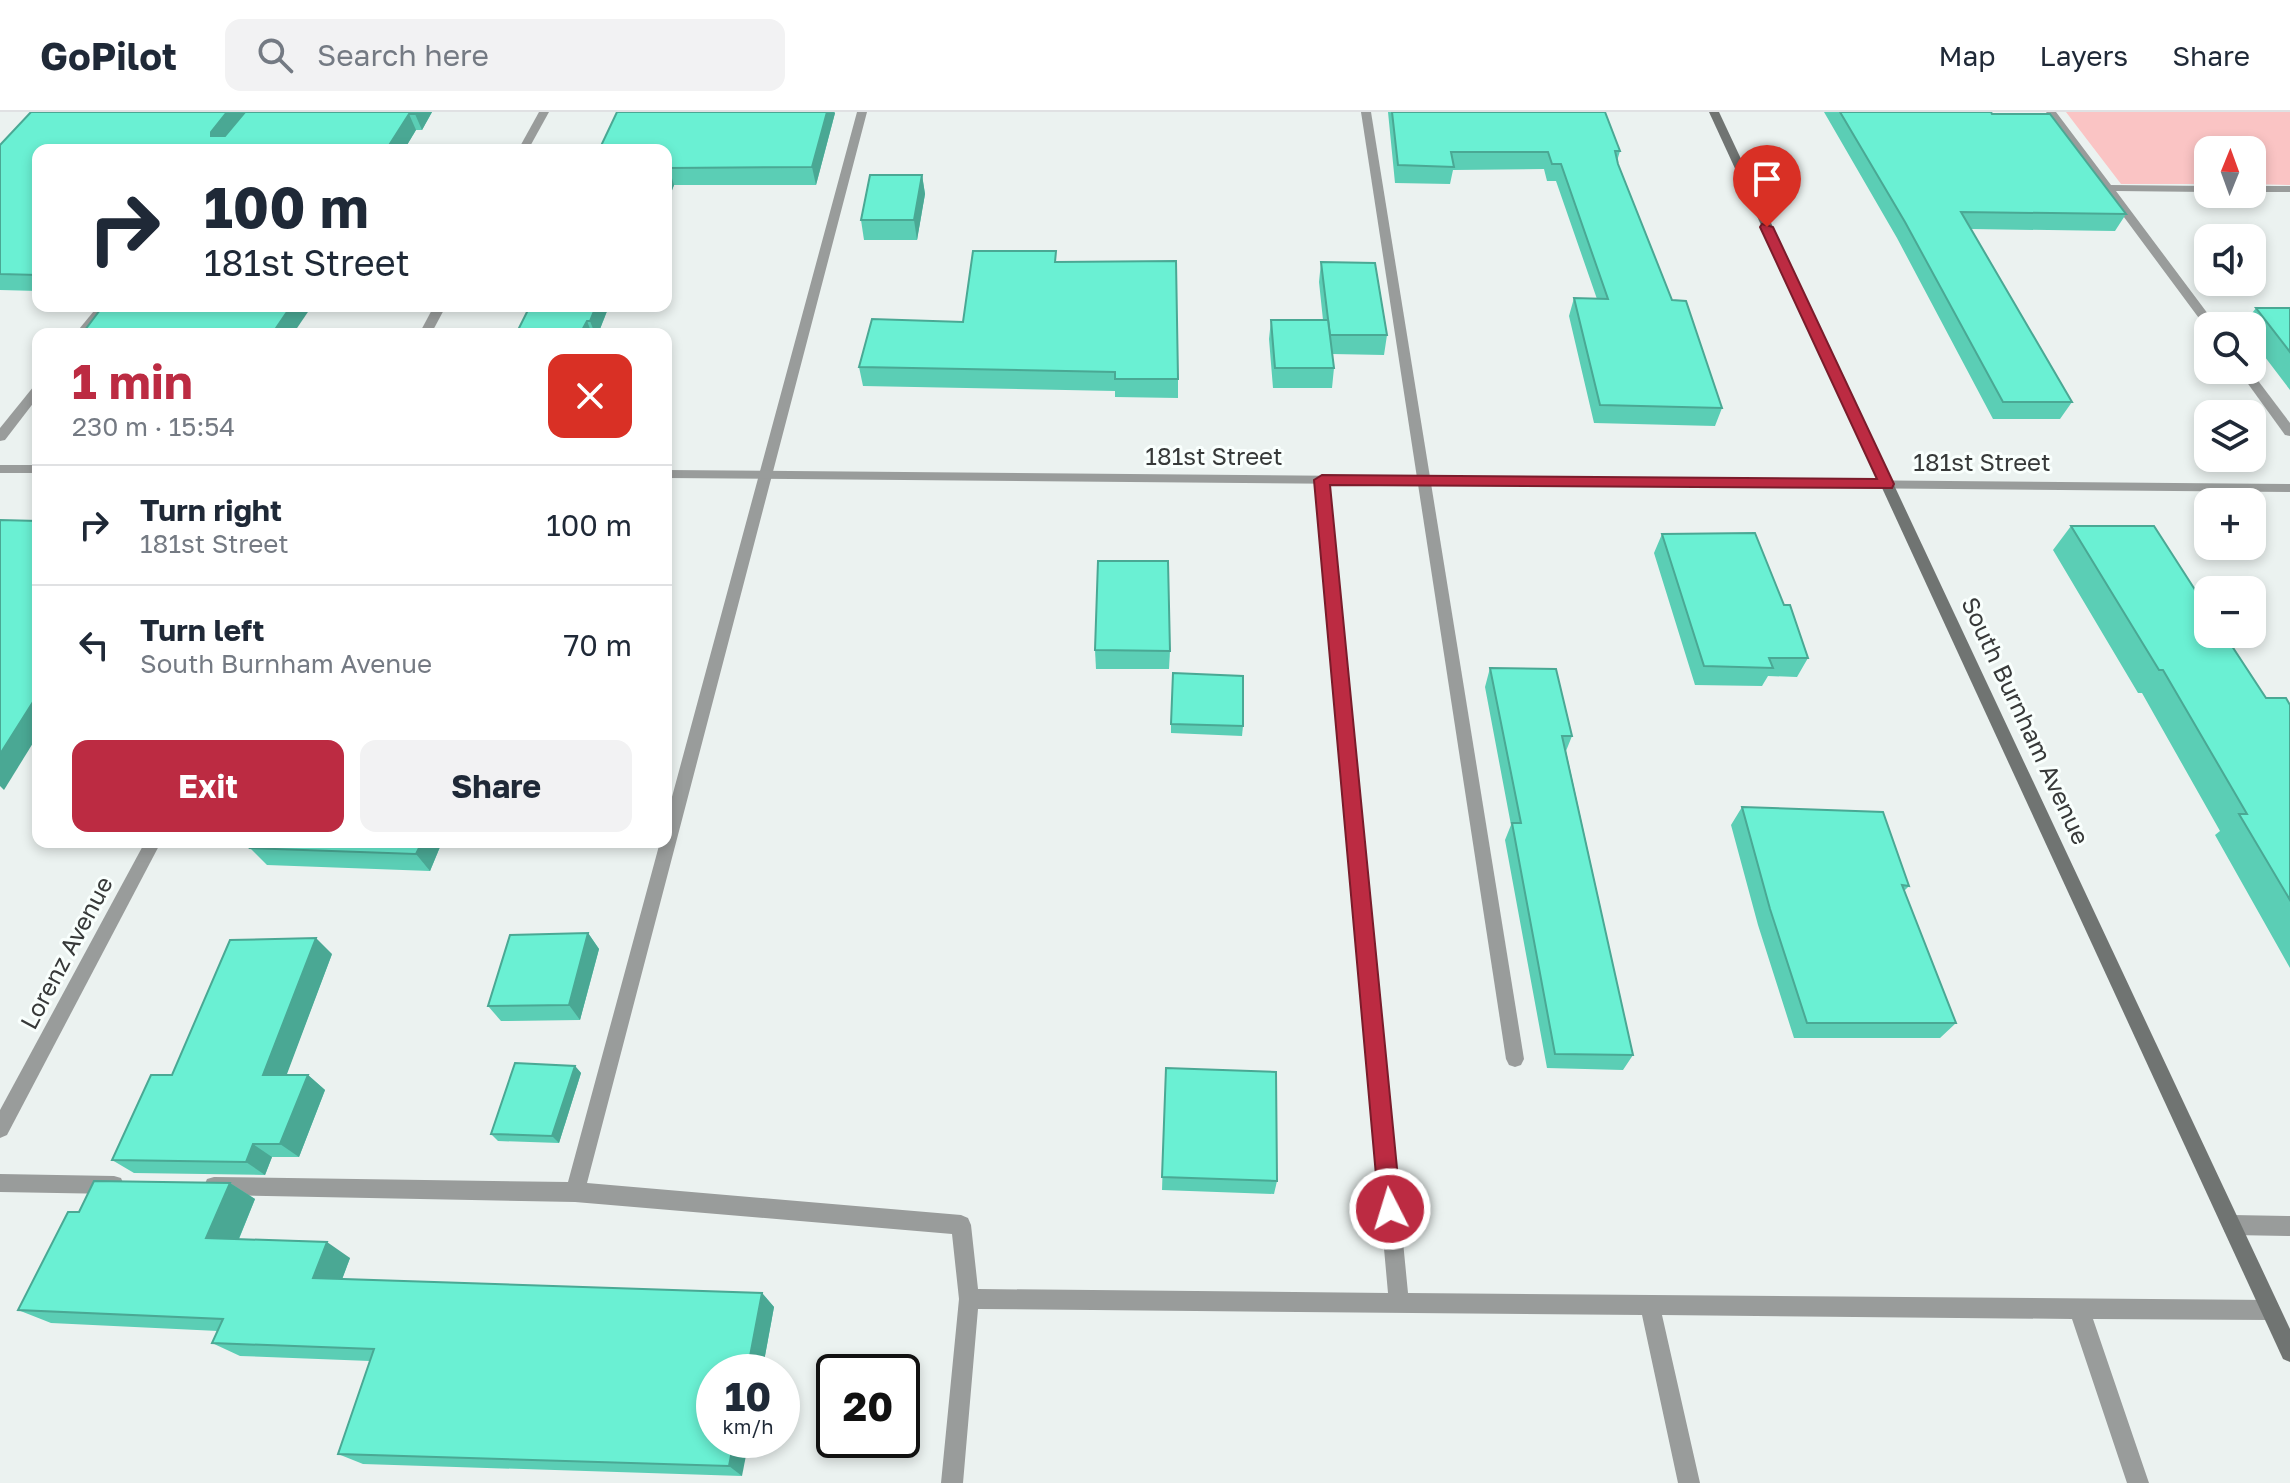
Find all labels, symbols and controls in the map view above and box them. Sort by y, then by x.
search box [225,19,785,91]
text: GoPilot [40,33,177,78]
icon: search [253,33,297,77]
text: Search here [317,37,489,73]
text: Map [1938,39,1996,72]
text: Layers [2040,39,2128,72]
text: Share [2172,39,2250,72]
north arrow [2194,136,2266,208]
map controls [2194,136,2266,648]
pin [1733,145,1801,227]
icon: arrive [1745,157,1789,201]
text: 100 m [204,173,369,240]
icon: right [72,176,176,280]
button: sound [2194,224,2266,296]
text: 181st Street [204,241,410,284]
button: search [2194,312,2266,384]
text: 1 min [72,352,193,410]
button: close [548,354,632,438]
button: layers [2194,400,2266,472]
text: 230 m · 15:54 [72,411,235,442]
street label: 181st Street [1145,441,1283,470]
street label: 181st Street [1913,447,2051,476]
button: + [2194,488,2266,560]
text: Turn right [140,492,282,528]
icon: right [72,503,116,547]
text: 100 m [546,507,632,543]
text: 181st Street [140,528,289,559]
button: − [2194,576,2266,648]
street label: South Burnham Avenue [1956,592,2096,849]
text: Turn left [140,612,265,648]
icon: left [72,623,116,667]
text: 70 m [563,627,632,663]
text: South Burnham Avenue [140,648,432,679]
button: Exit [72,740,344,832]
button: Share [360,740,632,832]
street label: Lorenz Avenue [13,871,118,1034]
position arrow [1348,1167,1432,1251]
speed limit sign: 20 [816,1354,920,1458]
text: 10 [725,1372,771,1420]
text: km/h [723,1414,773,1438]

